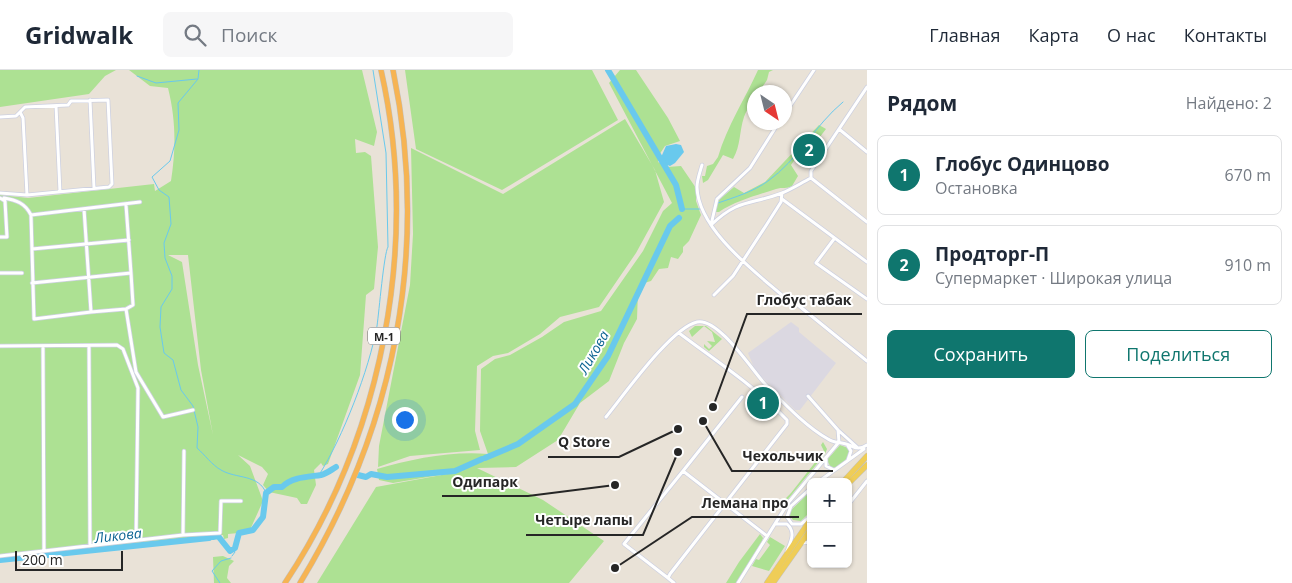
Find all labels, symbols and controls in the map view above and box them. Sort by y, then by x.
search box [163,12,513,57]
text: Gridwalk [25,18,133,51]
icon: search [181,21,209,49]
text: Поиск [221,22,277,48]
text: Главная [929,23,1001,47]
text: Карта [1029,23,1079,47]
text: О нас [1107,23,1156,47]
text: Контакты [1184,23,1267,47]
north arrow [747,85,792,130]
text: Рядом [887,89,957,117]
text: Найдено: 2 [1186,92,1272,114]
pin: 2 [793,131,825,169]
text: Глобус Одинцово [935,151,1110,177]
text: 1 [899,164,909,186]
text: 670 m [1225,164,1271,186]
text: Остановка [935,177,1018,199]
text: Продторг-П [935,241,1049,267]
text: 2 [899,254,909,276]
text: 910 m [1225,254,1271,276]
text: Супермаркет · Широкая улица [935,267,1172,289]
callout: Глобус табак [747,285,862,314]
text: Глобус табак [756,290,852,309]
water label: Ликова [572,327,613,378]
road number: М-1 [368,328,400,344]
button: Сохранить [887,330,1075,378]
button: Поделиться [1085,330,1272,378]
pin: 1 [747,384,779,422]
your location [392,407,418,433]
callout: Q Store [548,428,619,457]
text: Q Store [558,432,610,451]
callout: Чехольчик [732,442,833,471]
text: Чехольчик [743,446,824,465]
callout: Одипарк [442,467,528,496]
text: Одипарк [452,472,518,491]
map controls [807,478,852,568]
button: + [807,478,852,523]
callout: Лемана про [692,488,799,517]
text: Лемана про [702,493,789,512]
callout: Четыре лапы [526,506,643,535]
text: Четыре лапы [535,510,633,529]
water label: Ликова [93,523,143,547]
button: − [807,523,852,568]
scale bar [15,548,122,571]
text: 200 m [22,550,63,569]

